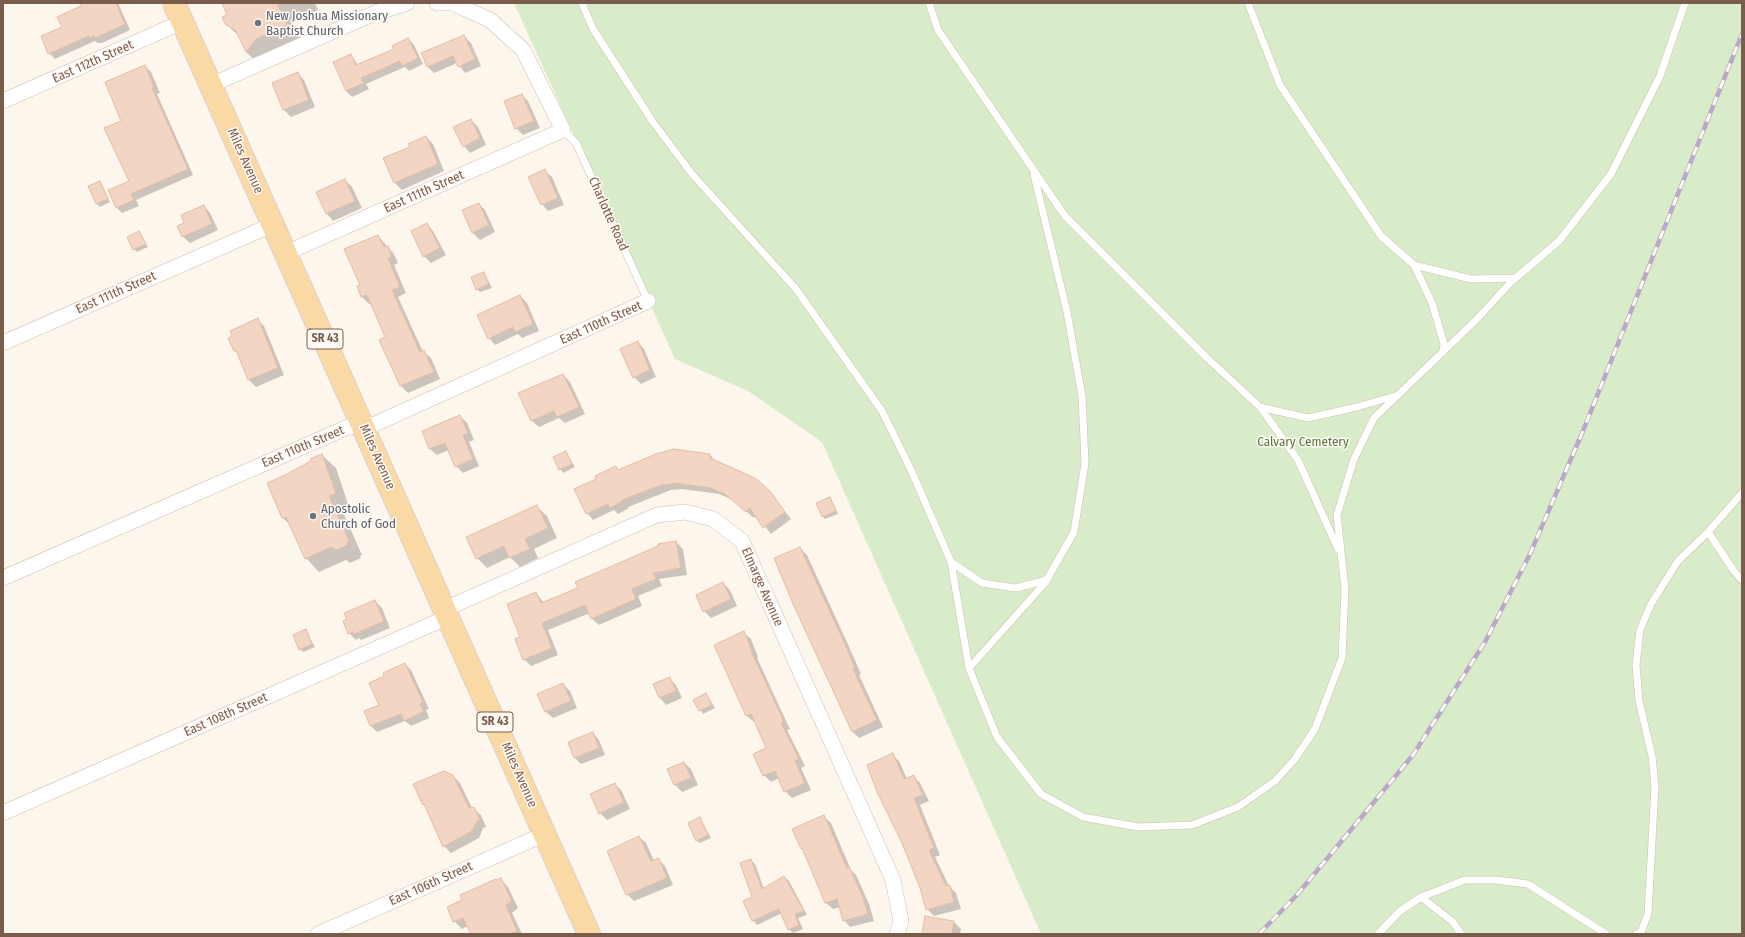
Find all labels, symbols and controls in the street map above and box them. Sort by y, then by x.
place label: New Joshua Missionary Baptist Church [266,8,388,39]
marker: New Joshua Missionary Baptist Church [253,18,263,28]
street label: East 112th Street [50,37,136,87]
street label: Miles Avenue [224,126,266,196]
street label: East 111th Street [382,167,466,217]
street label: Charlotte Road [585,175,631,253]
street label: East 111th Street [74,268,158,318]
street label: East 110th Street [558,298,644,348]
road number: SR 43 [307,329,343,349]
street label: Miles Avenue [356,422,398,492]
street label: East 110th Street [259,423,347,471]
park label: Calvary Cemetery [1257,434,1349,450]
place label: Apostolic Church of God [321,501,396,532]
marker: Apostolic Church of God [308,511,318,521]
street label: Elmarge Avenue [738,545,786,629]
street label: East 108th Street [182,690,270,740]
road number: SR 43 [477,712,513,732]
street label: Miles Avenue [498,740,540,810]
street label: East 106th Street [387,859,475,909]

